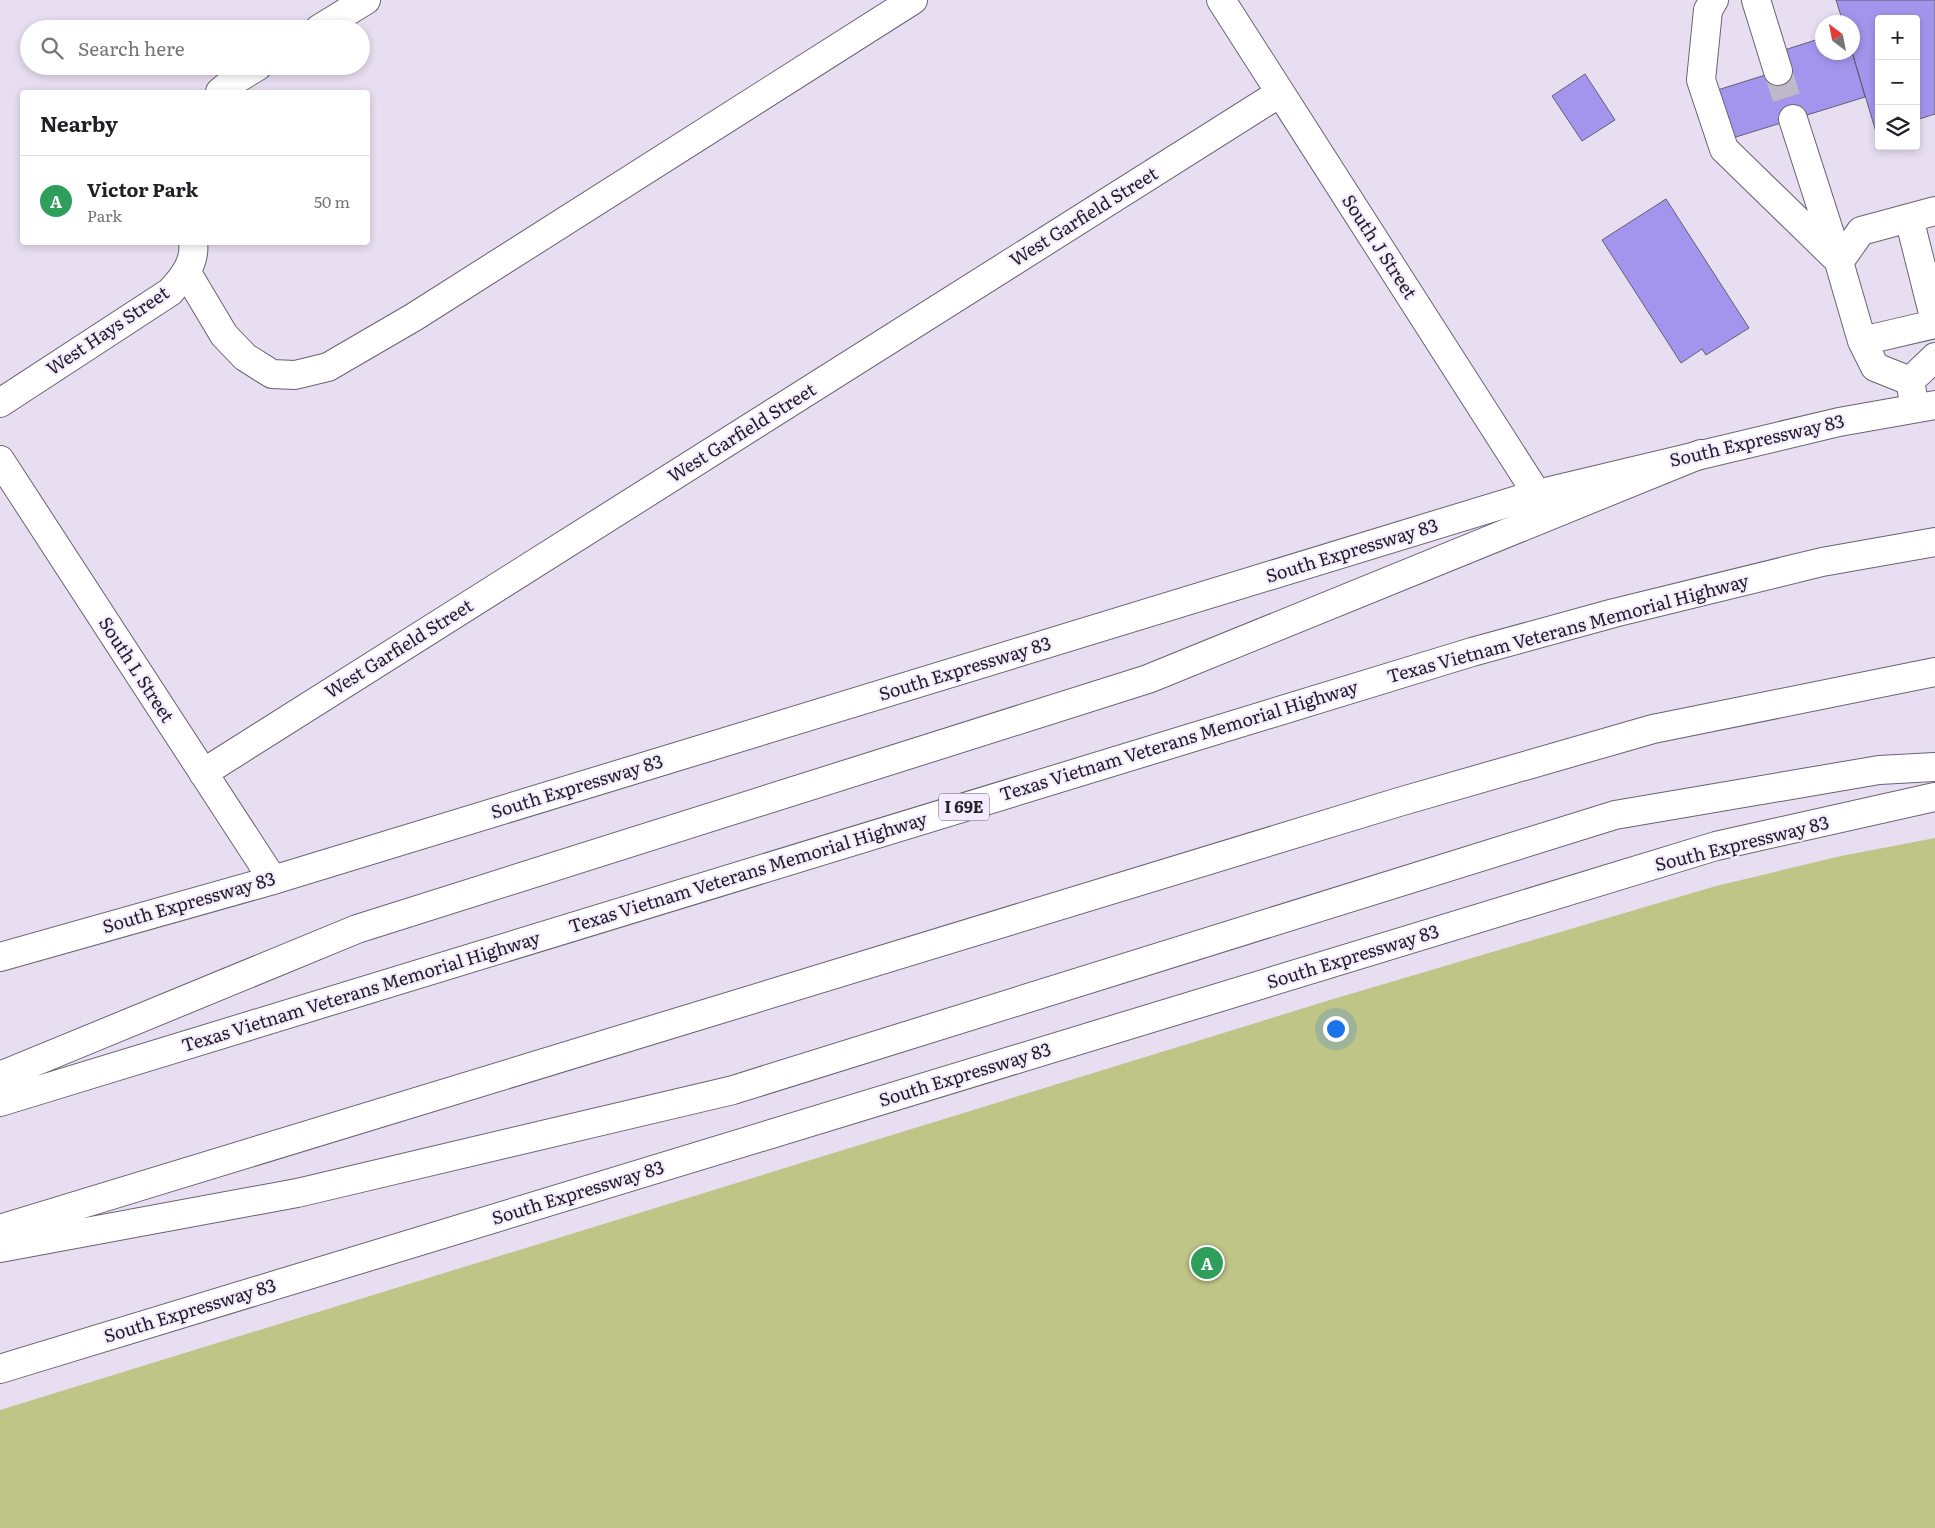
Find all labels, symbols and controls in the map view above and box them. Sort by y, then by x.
north arrow [1815,15,1860,60]
map controls [1875,15,1920,150]
button: + [1875,15,1920,60]
search box [20,20,370,75]
icon: search [38,34,66,62]
text: Search here [78,34,185,62]
button: − [1875,60,1920,105]
button: layers [1875,105,1920,150]
text: Nearby [40,107,118,138]
street label: West Garfield Street [1004,159,1163,272]
text: Victor Park [87,175,198,203]
street label: South J Street [1336,188,1425,304]
text: A [50,189,62,213]
text: 50 m [314,189,350,213]
text: Park [87,203,122,227]
street label: West Hays Street [40,278,175,381]
street label: West Garfield Street [662,375,821,488]
street label: South Expressway 83 [1666,406,1847,473]
street label: South Expressway 83 [1262,511,1441,589]
street label: Texas Vietnam Veterans Memorial Highway [1384,566,1752,689]
street label: West Garfield Street [319,591,478,704]
street label: South L Street [93,611,182,728]
street label: South Expressway 83 [875,629,1054,707]
street label: Texas Vietnam Veterans Memorial Highway [996,672,1362,807]
street label: South Expressway 83 [487,747,666,825]
road number: I 69E [939,794,989,820]
street label: Texas Vietnam Veterans Memorial Highway [565,804,931,939]
street label: South Expressway 83 [1652,808,1832,877]
street label: South Expressway 83 [99,864,278,939]
street label: South Expressway 83 [1263,917,1442,995]
street label: Texas Vietnam Veterans Memorial Highway [178,923,544,1058]
your location [1323,1016,1349,1042]
street label: South Expressway 83 [875,1035,1054,1113]
street label: South Expressway 83 [488,1153,667,1231]
pin: A [1191,1244,1223,1282]
street label: South Expressway 83 [100,1271,279,1349]

